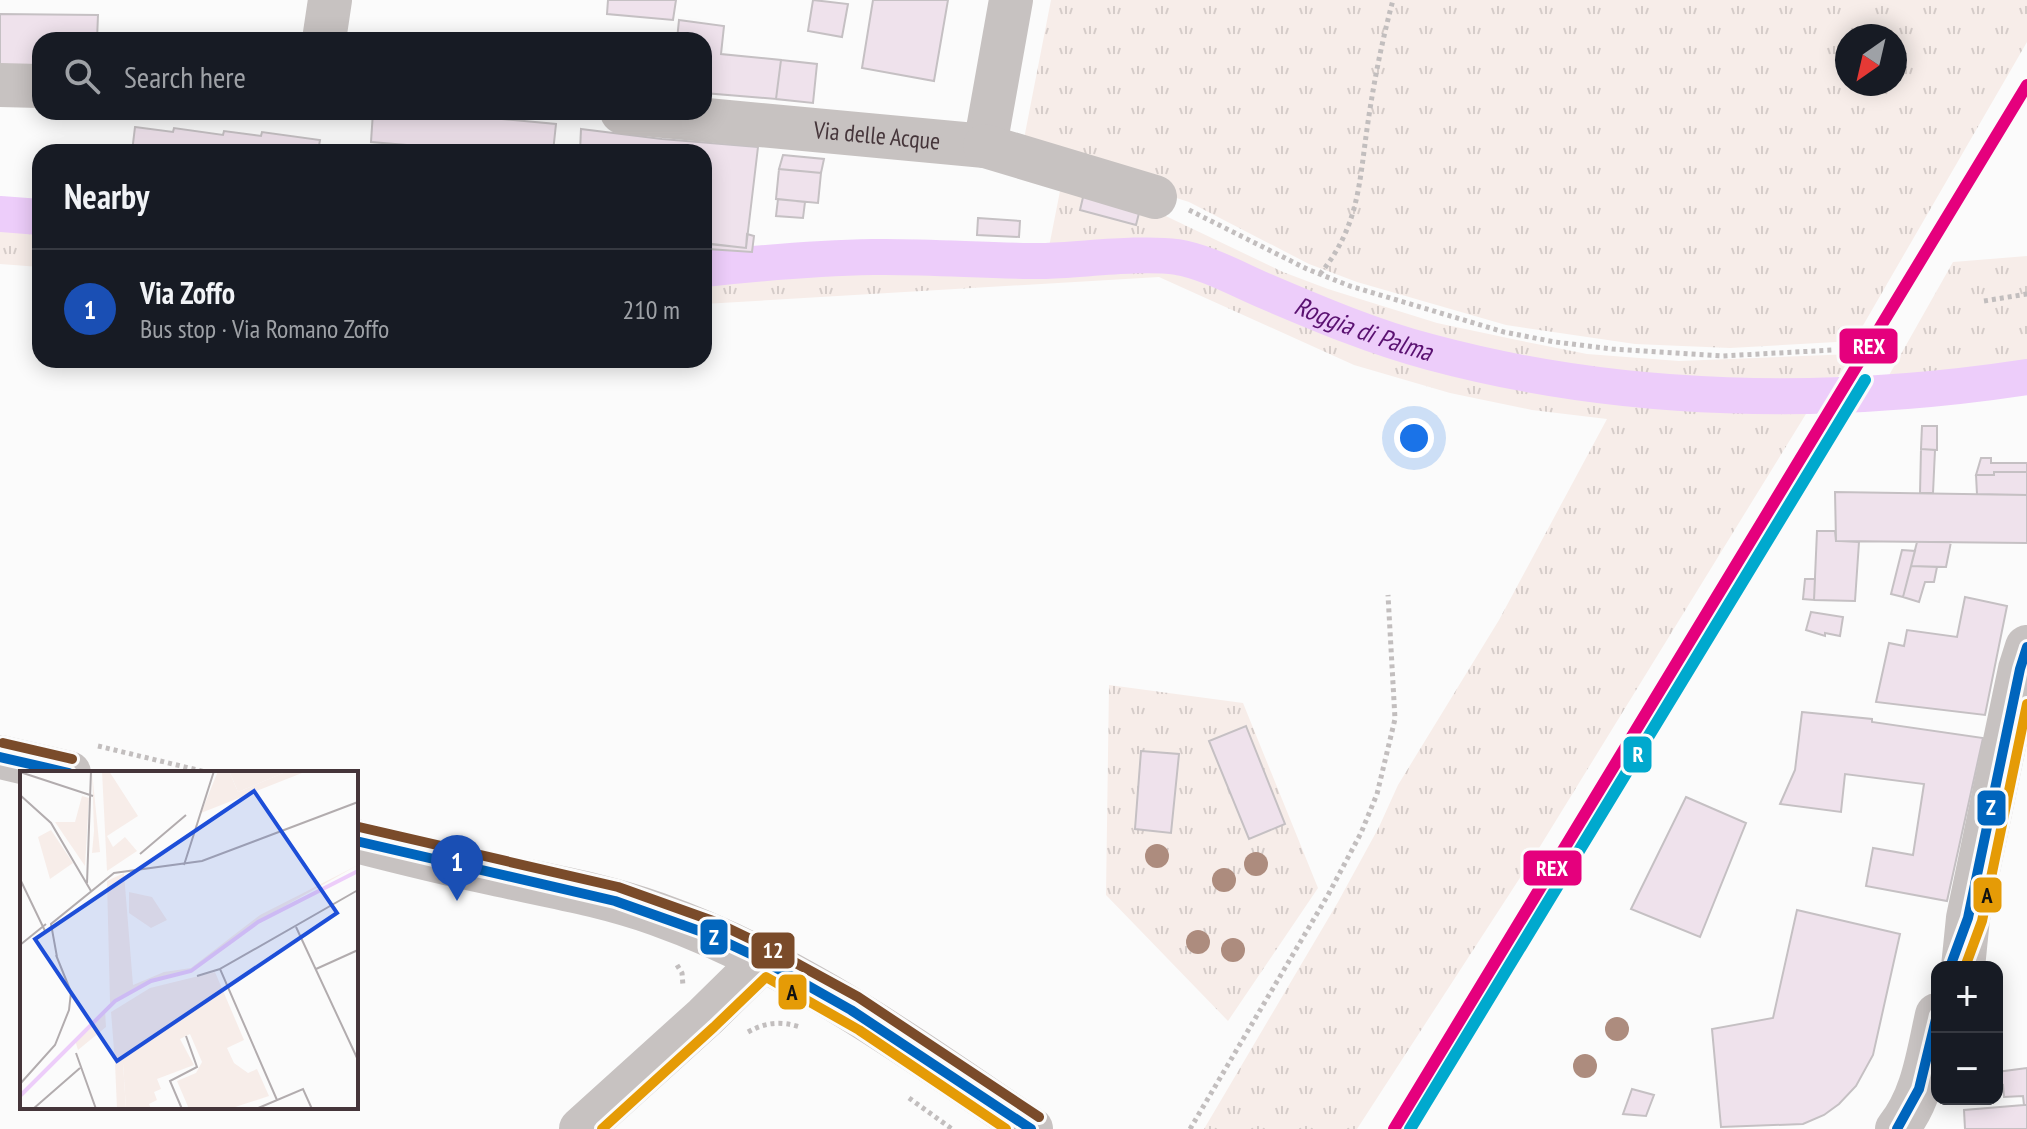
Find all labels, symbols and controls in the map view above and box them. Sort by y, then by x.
north arrow [1835,24,1907,96]
search box [32,32,712,120]
icon: search [60,54,104,98]
text: Search here [124,57,246,96]
street label: Via delle Acque [811,114,942,157]
text: Nearby [64,174,149,218]
text: Via Zoffo [140,273,235,312]
water label: Roggia di Palma [1290,288,1437,368]
text: 1 [84,293,96,326]
text: 210 m [622,293,680,326]
text: Bus stop · Via Romano Zoffo [140,312,389,345]
line badge: REX [1838,327,1899,365]
text: REX [1853,332,1885,360]
your location [1394,418,1434,458]
line badge: R [1622,735,1653,774]
text: R [1632,740,1644,768]
inset map [20,771,358,1109]
line badge: Z [1976,789,2007,827]
text: Z [1986,793,1996,821]
pin: 1 [431,835,483,901]
line badge: REX [1522,849,1583,887]
text: REX [1536,854,1568,882]
line badge: A [1972,876,2003,914]
text: A [1980,881,1993,909]
line badge: Z [699,918,729,956]
text: Z [709,923,719,951]
line badge: 12 [750,931,796,970]
text: 12 [762,936,784,964]
map controls [1931,961,2003,1105]
button: + [1931,961,2003,1033]
line badge: A [777,973,808,1011]
text: A [785,978,798,1006]
button: − [1931,1033,2003,1105]

